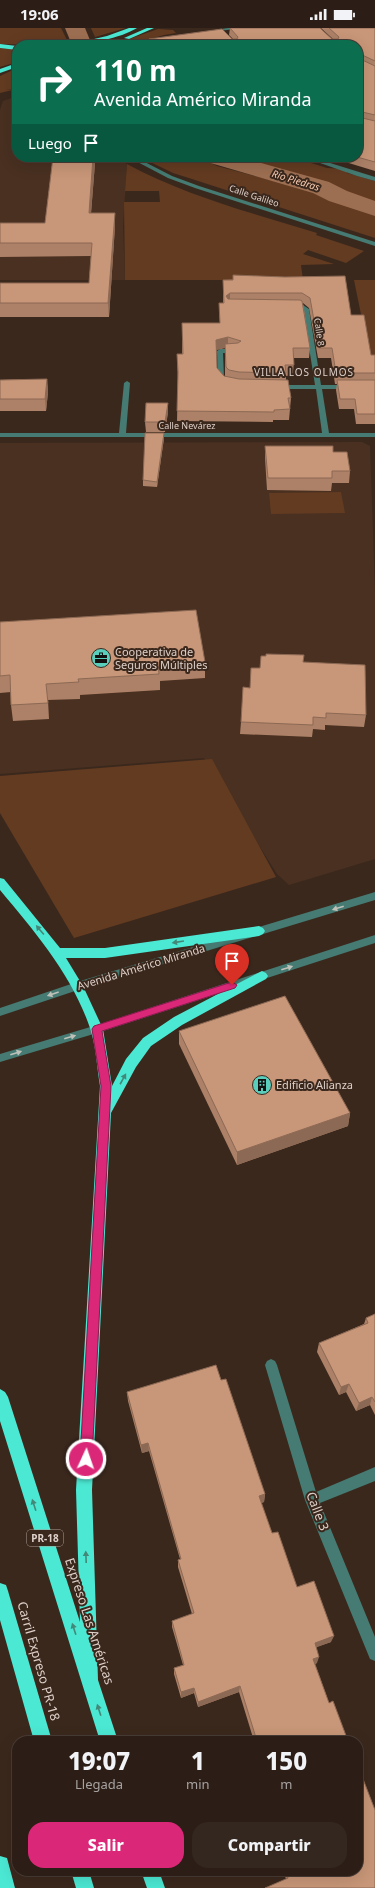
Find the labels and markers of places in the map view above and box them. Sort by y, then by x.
place label: Cooperativa de Seguros Múltiples [115,644,207,672]
office icon: Cooperativa de Seguros Múltiples [90,647,112,669]
pin [215,944,249,985]
building icon: Edificio Alianza [251,1074,273,1096]
place label: Edificio Alianza [276,1077,353,1092]

